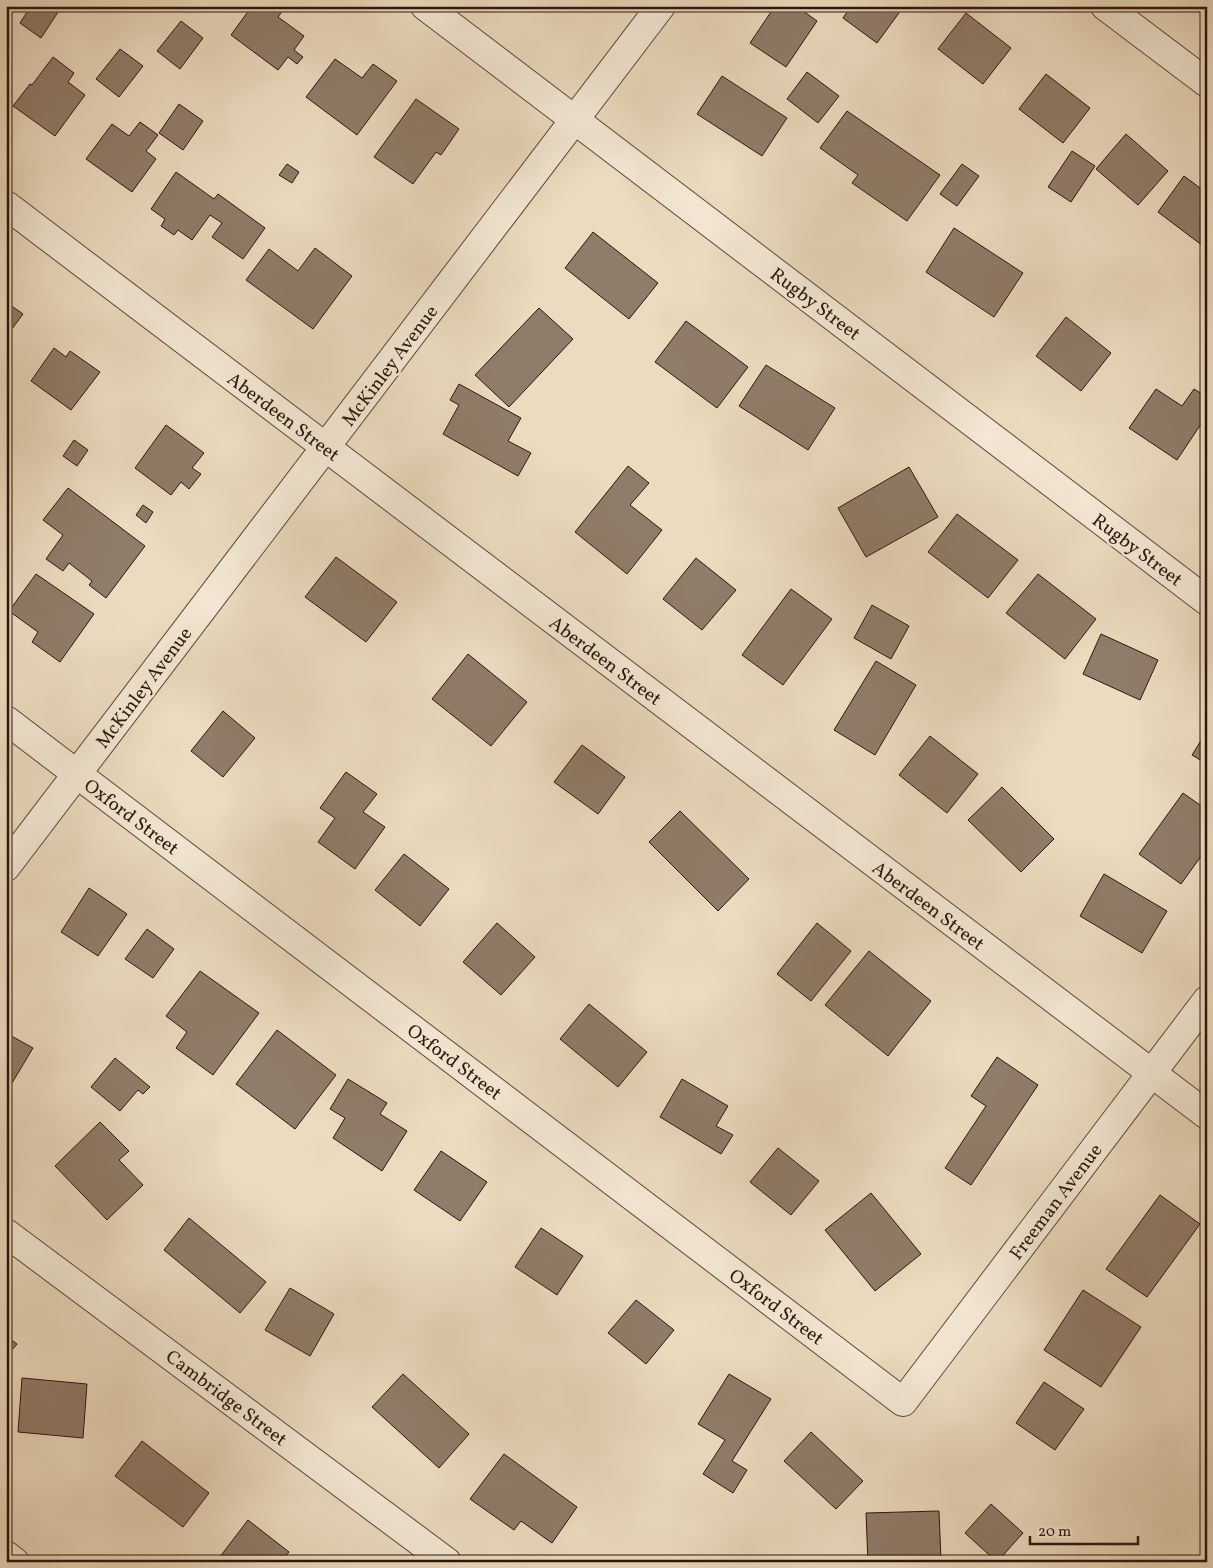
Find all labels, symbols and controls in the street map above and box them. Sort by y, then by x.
street label: Rugby Street [764,262,866,347]
street label: McKinley Avenue [336,300,445,432]
street label: Aberdeen Street [221,367,345,469]
street label: Rugby Street [1086,508,1188,593]
street label: Aberdeen Street [543,611,667,713]
street label: McKinley Avenue [90,622,199,754]
street label: Oxford Street [78,773,184,862]
street label: Aberdeen Street [866,856,990,958]
street label: Oxford Street [401,1018,507,1107]
street label: Freeman Avenue [1004,1139,1109,1266]
street label: Oxford Street [723,1263,829,1352]
street label: Cambridge Street [160,1344,292,1453]
scale bar [1030,1513,1138,1545]
text: 20 m [1038,1522,1071,1543]

